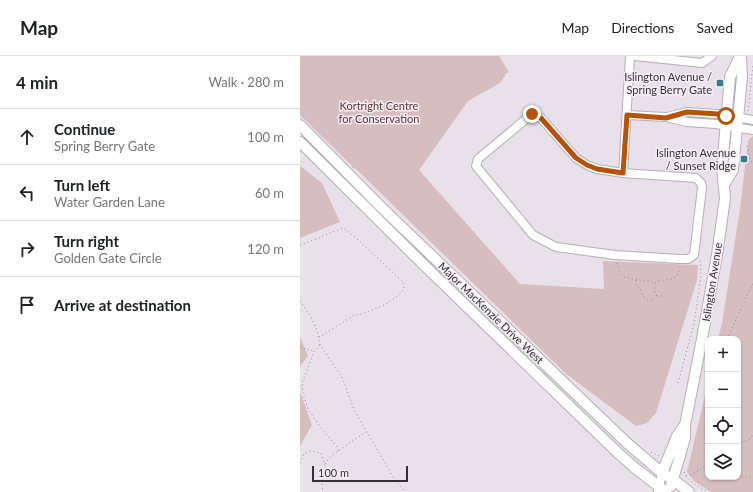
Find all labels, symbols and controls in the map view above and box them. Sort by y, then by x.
text: Map [20,16,58,39]
text: Map [562,19,589,36]
text: Directions [611,19,674,36]
text: Saved [696,19,733,36]
place label: Islington Avenue / Spring Berry Gate [624,70,712,96]
text: 4 min [16,72,58,93]
text: Walk · 280 m [208,74,284,90]
marker: Islington Avenue / Spring Berry Gate [715,78,725,88]
park label: Kortright Centre for Conservation [339,99,419,125]
route end [523,105,541,123]
route start [717,107,735,125]
text: Continue [54,120,115,138]
icon: ahead [16,126,38,148]
text: 100 m [247,129,284,145]
text: Spring Berry Gate [54,138,155,154]
place label: Islington Avenue / Sunset Ridge [656,146,736,172]
marker: Islington Avenue / Sunset Ridge [739,154,749,164]
text: Turn left [54,176,110,194]
icon: left [16,182,38,204]
text: 60 m [255,185,284,201]
text: Water Garden Lane [54,194,165,210]
text: Turn right [54,232,119,250]
icon: right [16,238,38,260]
text: 120 m [247,241,284,257]
street label: Islington Avenue [699,241,724,322]
text: Golden Gate Circle [54,250,162,266]
street label: Major MacKenzie Drive West [436,259,547,366]
icon: arrive [16,294,38,316]
text: Arrive at destination [54,296,191,314]
map controls [705,336,741,480]
button: + [705,336,741,372]
button: − [705,372,741,408]
button: locate [705,408,741,444]
button: layers [705,444,741,480]
scale bar [312,464,408,483]
text: 100 m [318,466,349,479]

